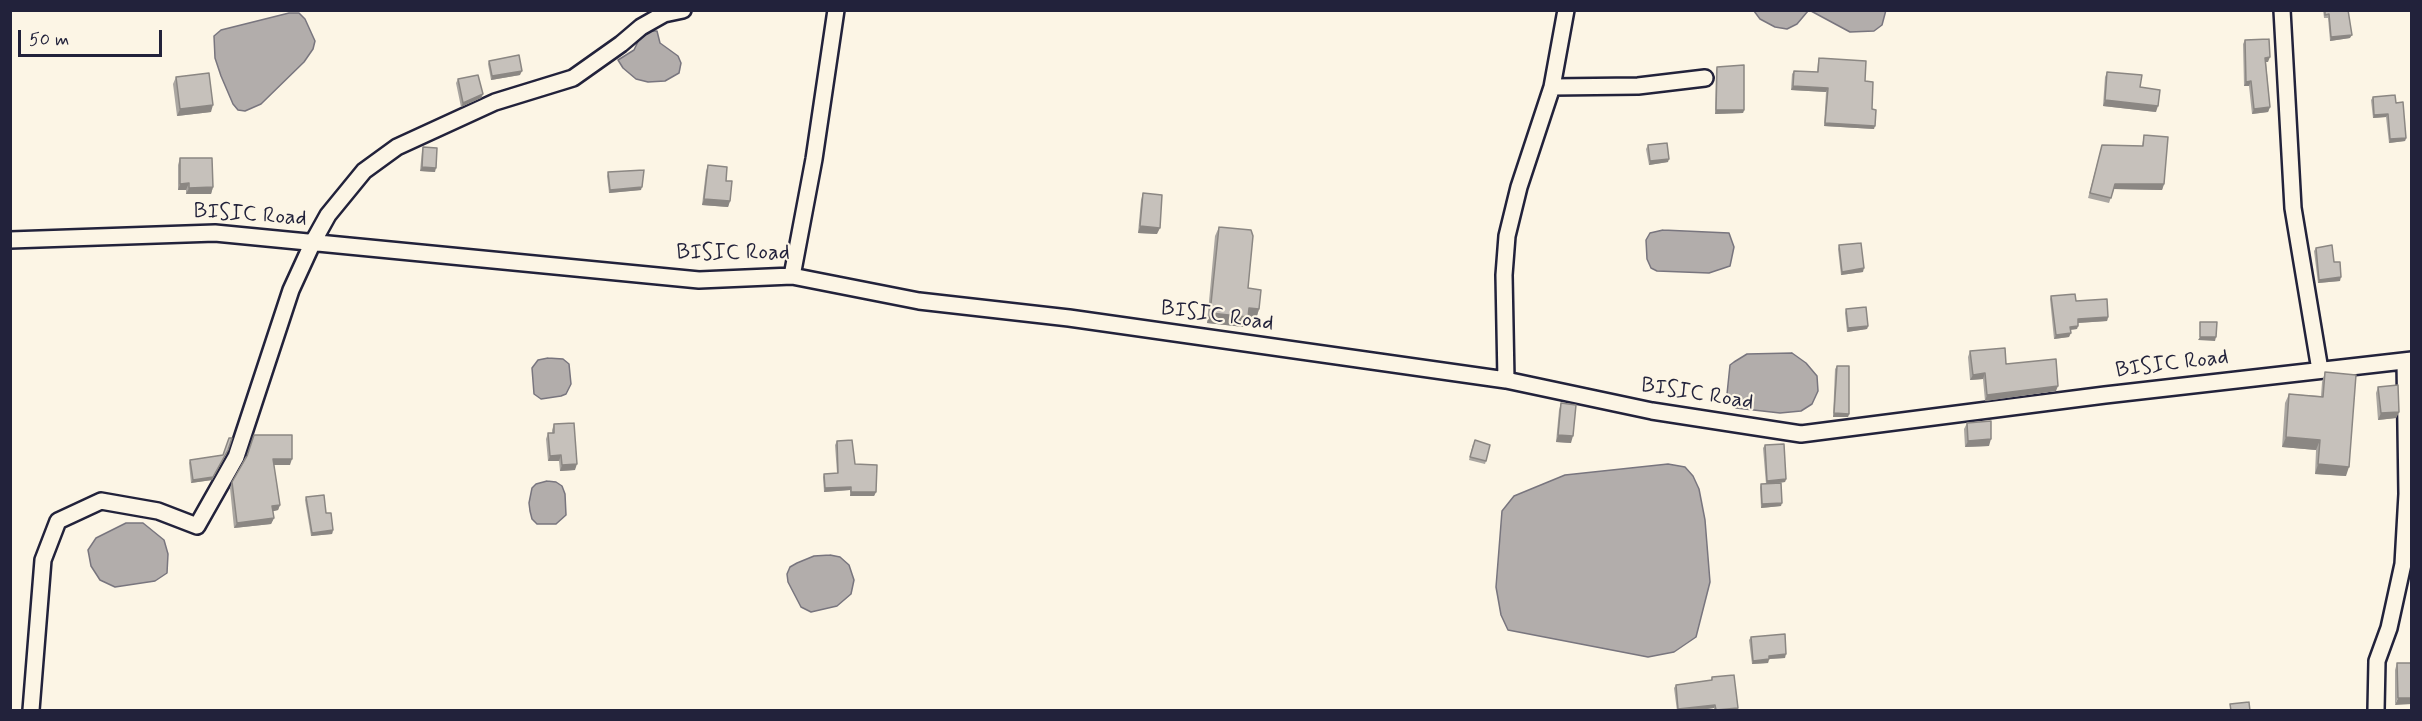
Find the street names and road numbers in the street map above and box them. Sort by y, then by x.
street label: BISIC Road [192,199,308,233]
street label: BISIC Road [676,241,790,267]
street label: BISIC Road [1159,296,1275,338]
street label: BISIC Road [2114,345,2230,385]
street label: BISIC Road [1639,373,1755,417]

